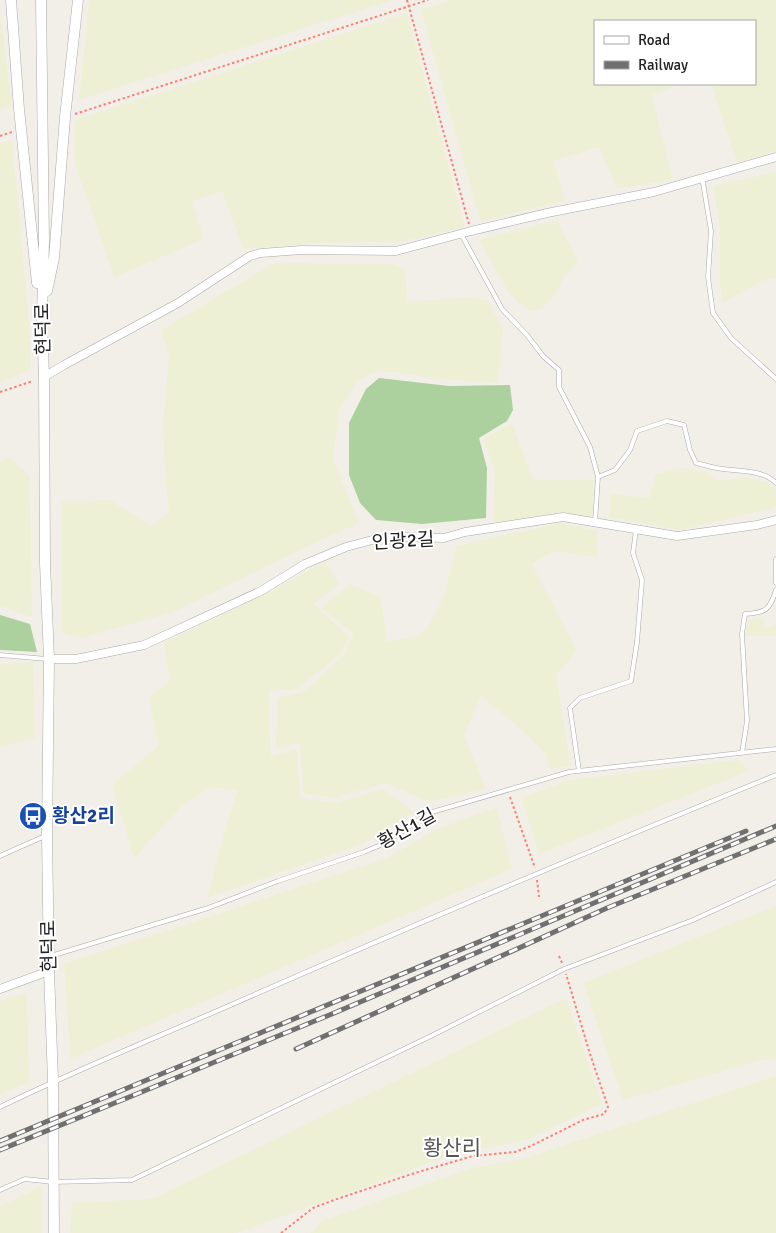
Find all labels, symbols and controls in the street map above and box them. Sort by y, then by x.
legend [594,20,756,85]
text: Road [638,31,670,49]
text: Railway [638,56,688,74]
street label: 현덕로 [31,303,55,355]
street label: 인광2길 [371,527,435,555]
bus stop icon: 황산2리 [18,801,48,831]
street label: 황산1길 [374,803,440,855]
place label: 황산2리 [52,804,115,828]
street label: 현덕로 [37,920,61,972]
district label: 황산리 [423,1135,481,1161]

